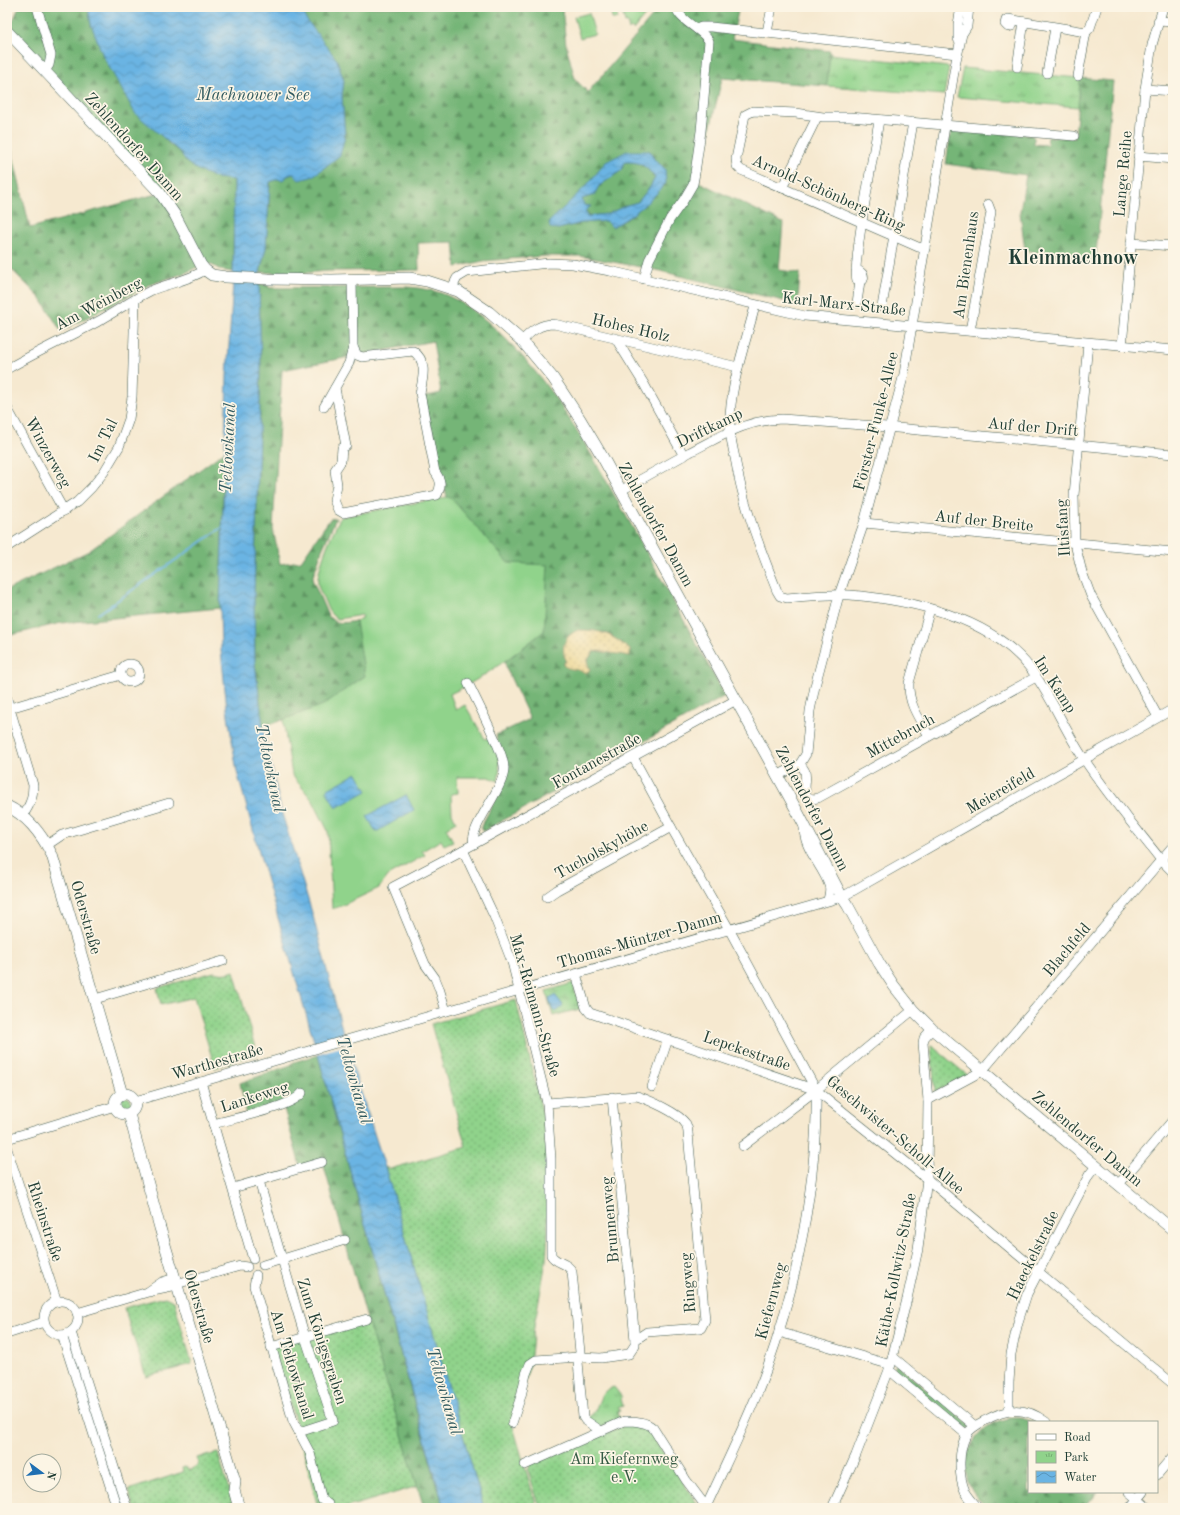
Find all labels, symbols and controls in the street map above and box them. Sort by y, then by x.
water label: Machnower See [195,87,310,104]
street label: Zehlendorfer Damm [81,90,186,205]
street label: Lange Reihe [1112,130,1136,218]
street label: Arnold-Schönberg-Ring [749,153,908,235]
street label: Am Bienenhaus [951,210,982,320]
district label: Kleinmachnow [1007,249,1139,269]
street label: Am Weinberg [53,275,145,334]
street label: Karl-Marx-Straße [781,291,907,319]
street label: Hohes Holz [590,312,671,346]
street label: Förster-Funke-Allee [852,350,902,493]
water label: Teltowkanal [218,402,239,494]
street label: Driftkamp [674,406,746,452]
street label: Winzerweg [21,415,73,491]
street label: Auf der Drift [987,416,1080,440]
street label: Im Tal [86,417,121,465]
street label: Zehlendorfer Damm [615,460,696,590]
street label: Iltisfang [1054,498,1074,557]
street label: Auf der Breite [933,509,1034,535]
street label: Im Kamp [1030,654,1079,716]
street label: Mittebruch [864,711,938,762]
water label: Teltowkanal [252,722,287,814]
street label: Fontanestraße [550,731,644,793]
street label: Zehlendorfer Damm [772,744,851,874]
street label: Meiereifeld [964,766,1038,818]
street label: Tucholskyhöhe [552,818,651,883]
street label: Oderstraße [67,879,103,956]
street label: Thomas-Müntzer-Damm [555,910,724,972]
street label: Blachfeld [1041,921,1094,980]
street label: Max-Reimann-Straße [506,932,562,1079]
street label: Lepckestraße [700,1029,792,1074]
water label: Teltowkanal [333,1035,374,1126]
street label: Warthestraße [170,1042,265,1084]
street label: Geschwister-Scholl-Allee [823,1073,967,1198]
street label: Lankeweg [219,1079,291,1116]
street label: Zehlendorfer Damm [1028,1089,1145,1191]
street label: Brunnenweg [599,1175,623,1264]
street label: Rheinstraße [24,1180,65,1264]
street label: Käthe-Kollwitz-Straße [874,1192,920,1349]
street label: Haeckelstraße [1005,1208,1062,1303]
street label: Ringweg [678,1252,700,1314]
street label: Kiefernweg [754,1261,790,1342]
street label: Oderstraße [180,1268,216,1345]
street label: Zum Königsgraben [293,1276,349,1407]
street label: Am Teltowkanal [267,1308,315,1422]
water label: Teltowkanal [423,1346,464,1437]
legend [1028,1421,1158,1493]
text: Road [1064,1432,1091,1444]
park label: Am Kiefernweg e.V. [570,1452,679,1486]
text: Park [1064,1452,1089,1464]
north arrow [22,1453,62,1493]
text: N [44,1470,57,1481]
text: Water [1064,1472,1097,1484]

